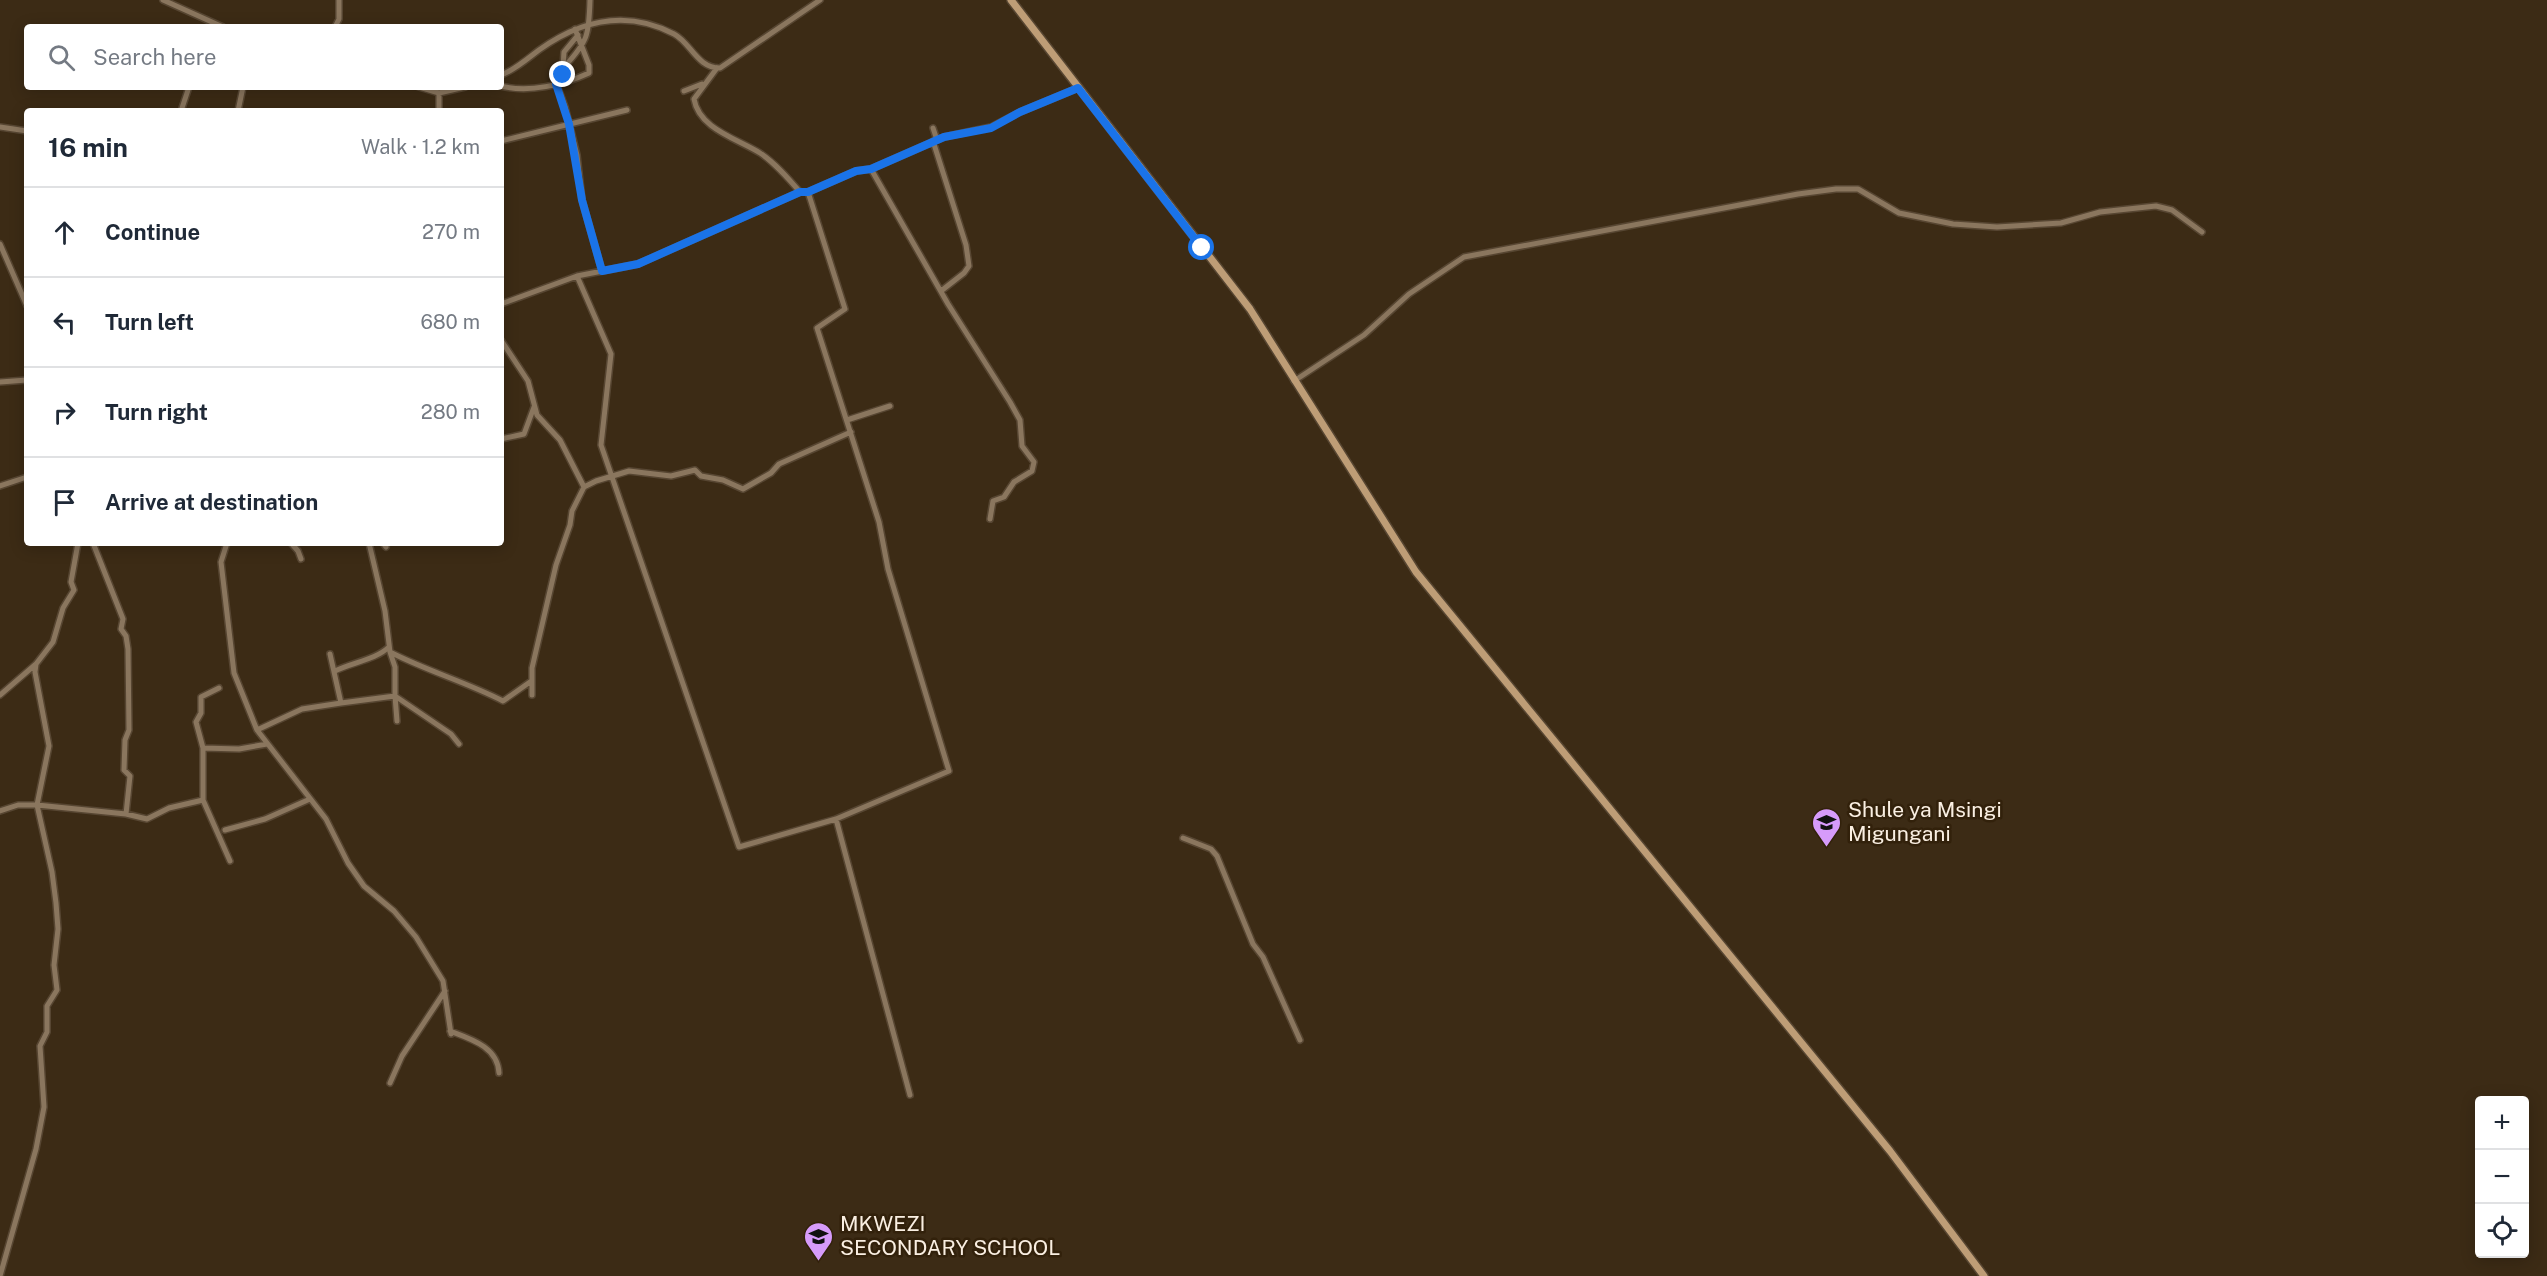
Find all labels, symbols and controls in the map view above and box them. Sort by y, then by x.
search box [24,24,504,90]
icon: search [45,41,78,74]
text: Search here [93,44,217,70]
route end [549,61,575,87]
text: 16 min [48,132,128,163]
text: Walk · 1.2 km [361,135,480,159]
icon: ahead [48,216,81,249]
text: Continue [105,219,200,245]
text: 270 m [422,220,480,244]
route start [1188,234,1214,260]
icon: left [48,306,81,339]
text: Turn left [105,309,194,335]
text: 680 m [420,310,480,334]
icon: right [48,396,81,429]
text: Turn right [105,399,208,425]
text: 280 m [421,400,480,424]
icon: arrive [48,486,81,519]
text: Arrive at destination [105,489,318,515]
place label: Shule ya Msingi Migungani [1848,797,2002,846]
school or university icon: Shule ya Msingi Migungani [1811,806,1843,848]
map controls [2475,1096,2529,1258]
button: + [2475,1096,2529,1150]
button: − [2475,1150,2529,1204]
button: locate [2475,1204,2529,1258]
place label: MKWEZI SECONDARY SCHOOL [840,1211,1060,1260]
school or university icon: MKWEZI SECONDARY SCHOOL [803,1220,835,1262]

